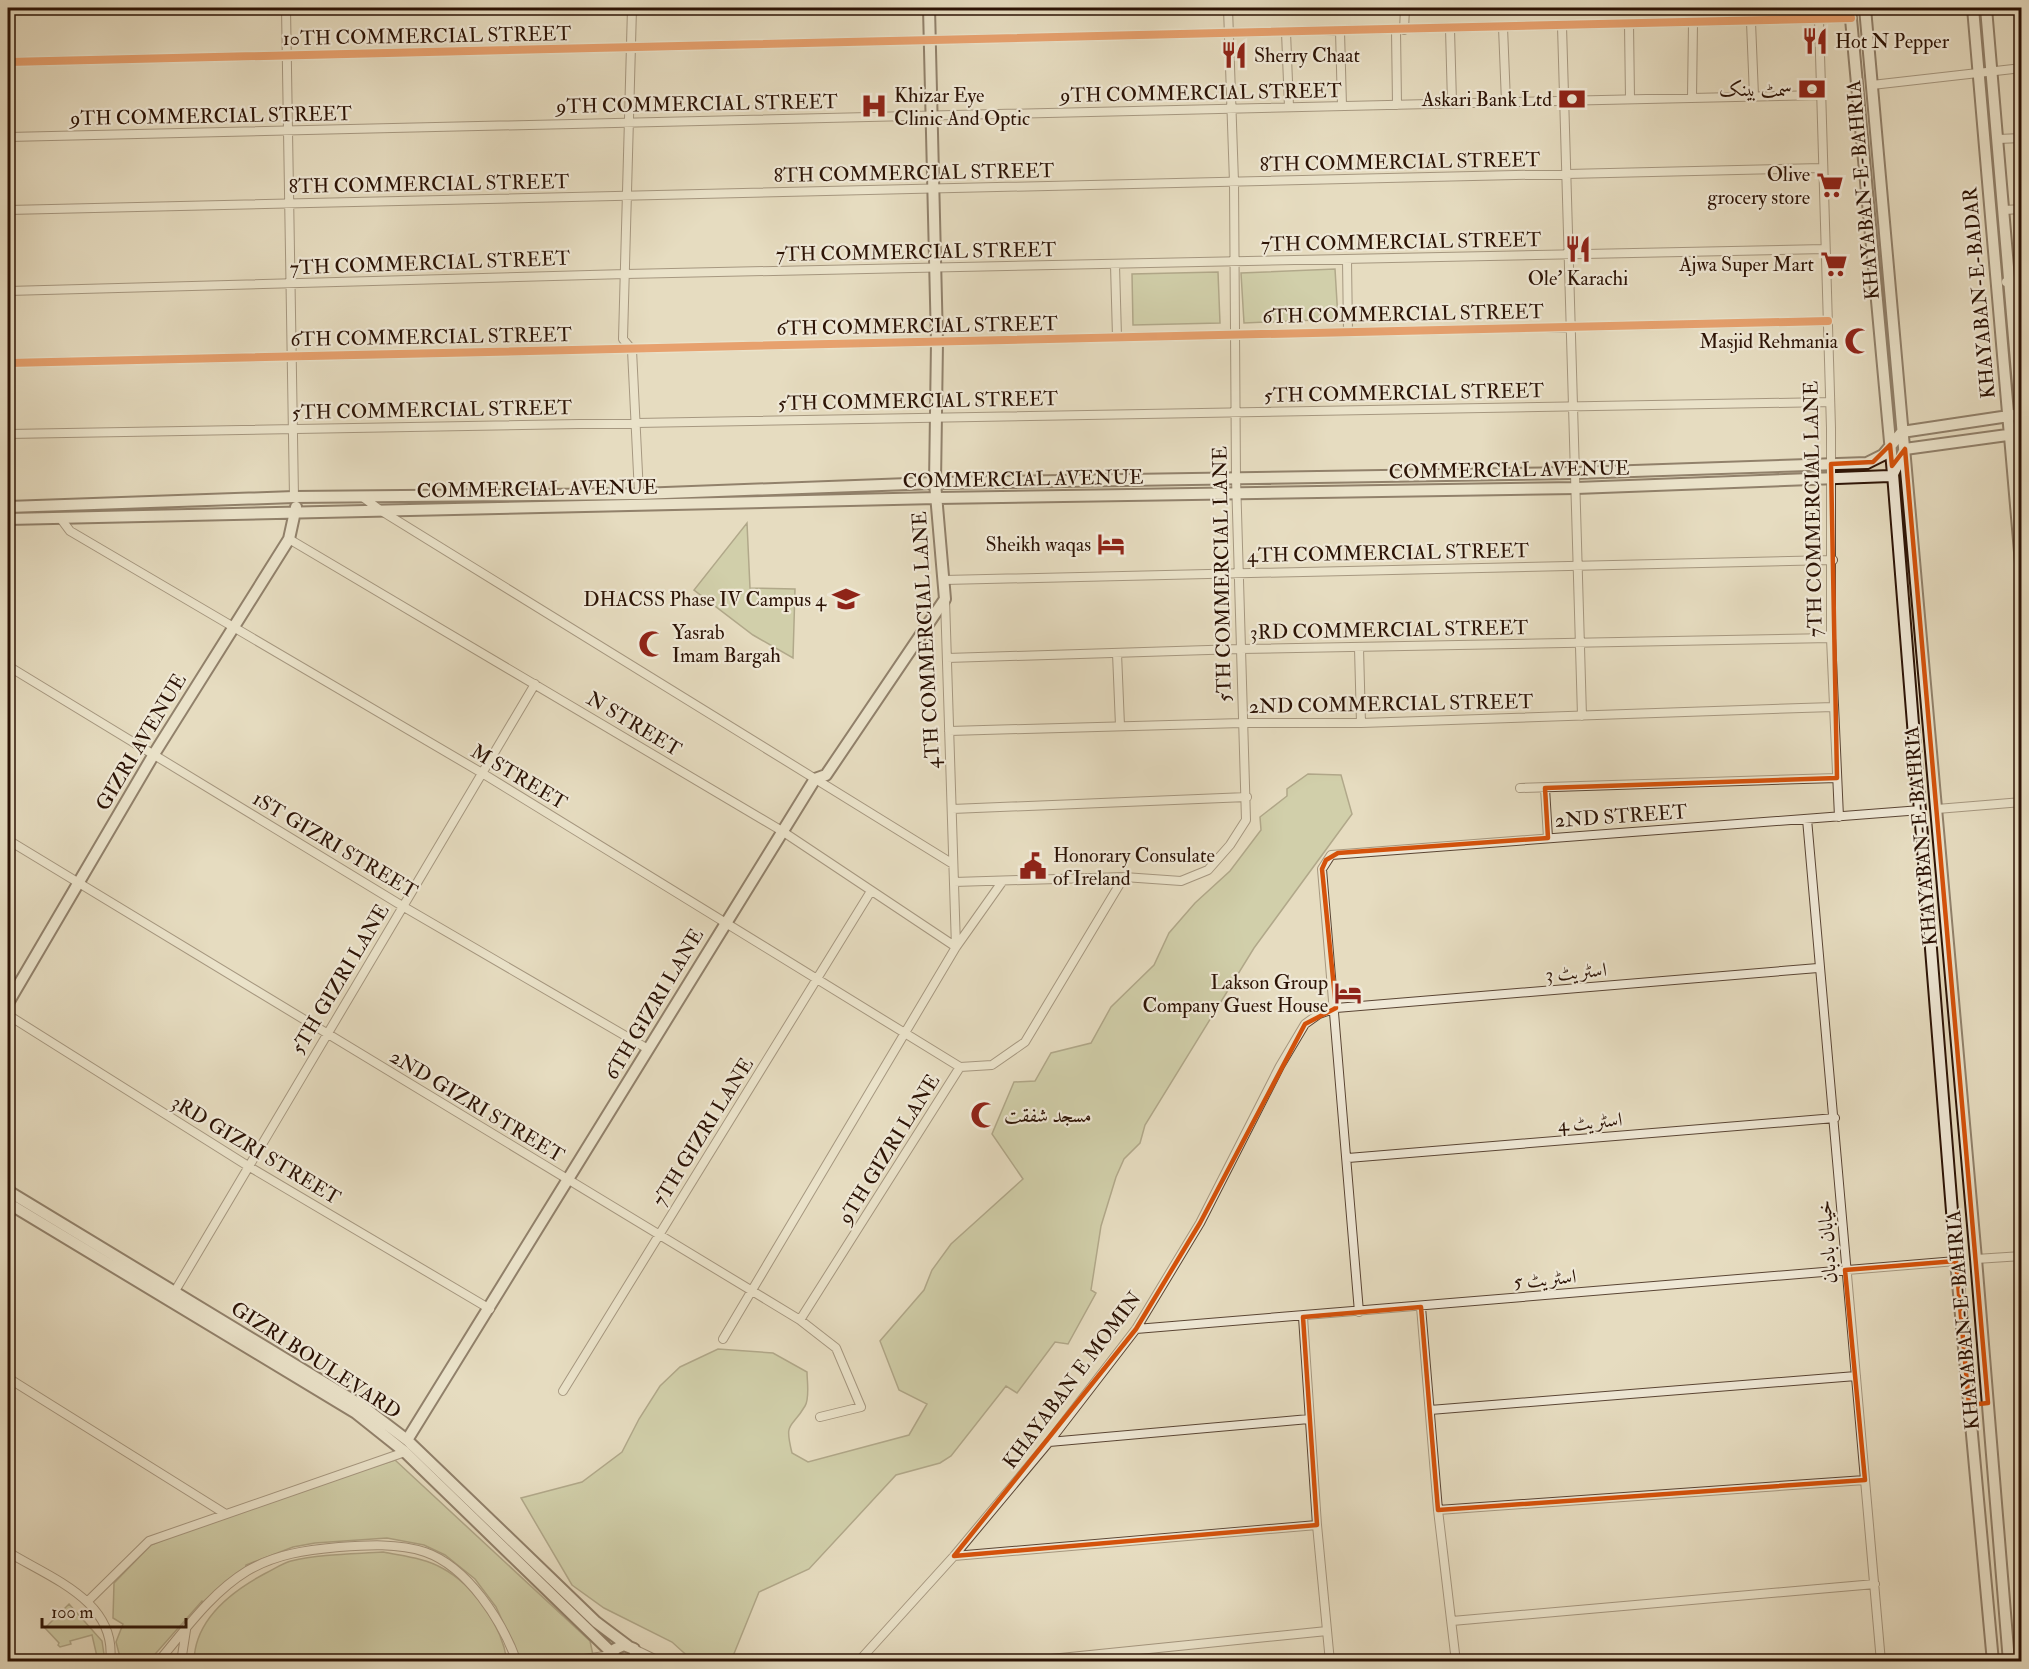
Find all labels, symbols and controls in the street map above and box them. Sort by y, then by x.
street label: 10TH COMMERCIAL STREET [283,21,572,51]
restaurant icon: Hot N Pepper [1800,26,1830,56]
place label: Hot N Pepper [1835,29,1950,55]
restaurant icon: Sherry Chaat [1219,40,1249,70]
place label: Sherry Chaat [1254,43,1360,68]
bank icon: سمٹ بینک [1797,74,1827,104]
place label: سمٹ بینک [1719,77,1792,102]
street label: 9TH COMMERCIAL STREET [1058,78,1342,108]
street label: KHAYABAN-E-BAHRIA [1841,79,1885,301]
place label: Khizar Eye Clinic And Optic [894,83,1030,132]
bank icon: Askari Bank Ltd [1557,84,1587,114]
place label: Askari Bank Ltd [1421,87,1552,112]
street label: 9TH COMMERCIAL STREET [554,89,838,119]
hospital icon: Khizar Eye Clinic And Optic [859,91,889,121]
street label: 9TH COMMERCIAL STREET [68,101,352,131]
street label: 8TH COMMERCIAL STREET [1259,147,1541,177]
street label: 8TH COMMERCIAL STREET [773,158,1055,188]
place label: Olive grocery store [1708,162,1810,210]
street label: 8TH COMMERCIAL STREET [288,169,570,199]
supermarket icon: Olive grocery store [1815,170,1845,200]
street label: KHAYABAN-E-BADAR [1957,186,2001,400]
street label: 7TH COMMERCIAL STREET [1261,227,1542,257]
restaurant icon: Ole' Karachi [1563,234,1593,264]
street label: 7TH COMMERCIAL STREET [776,237,1057,267]
street label: 7TH COMMERCIAL STREET [289,246,571,280]
supermarket icon: Ajwa Super Mart [1819,249,1849,279]
place label: Ajwa Super Mart [1678,252,1815,278]
place label: Ole' Karachi [1528,266,1628,291]
street label: 6TH COMMERCIAL STREET [1262,299,1544,329]
street label: 6TH COMMERCIAL STREET [776,311,1058,341]
street label: 6TH COMMERCIAL STREET [290,322,572,352]
mosque icon: Masjid Rehmania [1843,326,1873,356]
place label: Masjid Rehmania [1699,329,1839,354]
street label: 5TH COMMERCIAL STREET [1264,378,1544,408]
street label: 7TH COMMERCIAL LANE [1798,381,1828,637]
street label: 5TH COMMERCIAL STREET [778,386,1058,416]
street label: 5TH COMMERCIAL STREET [292,395,572,425]
street label: 5TH COMMERCIAL LANE [1207,446,1237,702]
street label: COMMERCIAL AVENUE [1388,455,1630,485]
street label: COMMERCIAL AVENUE [902,464,1144,494]
street label: COMMERCIAL AVENUE [416,474,658,504]
street label: 4TH COMMERCIAL LANE [907,511,945,769]
hotel icon: Sheikh waqas [1096,529,1126,559]
place label: Sheikh waqas [986,532,1091,557]
street label: 4TH COMMERCIAL STREET [1247,538,1529,568]
school or university icon: DHACSS Phase IV Campus 4 [831,584,861,614]
place label: DHACSS Phase IV Campus 4 [583,587,827,613]
street label: 3RD COMMERCIAL STREET [1250,615,1528,645]
place label: Yasrab Imam Bargah [672,620,781,668]
mosque icon: Yasrab Imam Bargah [637,629,667,659]
street label: GIZRI AVENUE [90,669,192,815]
street label: N STREET [582,686,686,762]
street label: 2ND COMMERCIAL STREET [1249,689,1534,719]
street label: KHAYABAN-E-BAHRIA [1899,725,1943,947]
street label: M STREET [466,739,572,815]
street label: 1ST GIZRI STREET [248,786,422,904]
street label: 2ND STREET [1554,799,1688,833]
place label: Honorary Consulate of Ireland [1053,843,1215,891]
public building icon: Honorary Consulate of Ireland [1018,851,1048,881]
street label: 5TH GIZRI LANE [285,899,395,1059]
street label: 6TH GIZRI LANE [599,924,709,1084]
street label: اسٹریٹ 3 [1544,957,1608,987]
place label: Lakson Group Company Guest House [1142,970,1328,1019]
hotel icon: Lakson Group Company Guest House [1333,978,1363,1008]
street label: 2ND GIZRI STREET [385,1044,569,1168]
street label: 7TH GIZRI LANE [647,1053,759,1211]
street label: 9TH GIZRI LANE [832,1069,945,1230]
street label: 3RD GIZRI STREET [167,1090,345,1210]
mosque icon: مسجد شفقت [969,1100,999,1130]
place label: مسجد شفقت [1004,1103,1092,1128]
street label: اسٹریٹ 4 [1557,1107,1623,1137]
street label: خیابان بادبان [1812,1199,1842,1285]
street label: KHAYABAN-E-BAHRIA [1941,1209,1985,1431]
street label: اسٹریٹ 5 [1513,1264,1577,1294]
street label: KHAYABAN E MOMIN [997,1286,1147,1474]
street label: GIZRI BOULEVARD [226,1296,406,1424]
scale bar [42,1591,186,1629]
text: 100 m [51,1601,94,1624]

